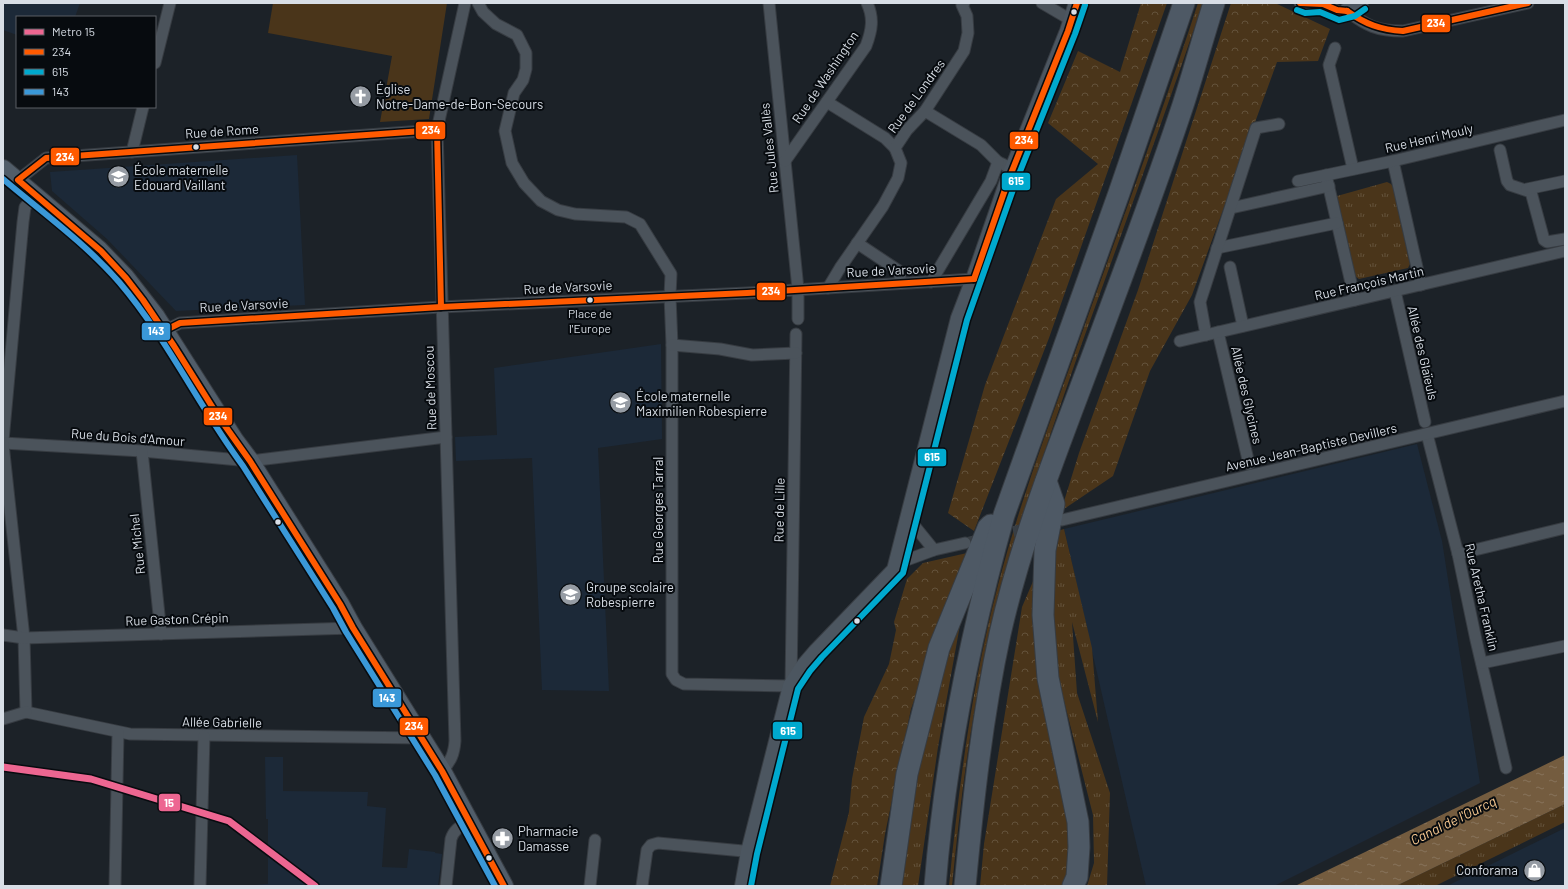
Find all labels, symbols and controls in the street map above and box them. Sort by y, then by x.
unlabelled marker [1069,7,1079,17]
line badge: 234 [1421,14,1451,33]
legend [16,16,156,108]
text: 234 [1427,16,1446,29]
text: Metro 15 [52,24,95,38]
street label: Rue de Washington [788,28,862,126]
text: 234 [52,44,71,58]
street label: Rue de Londres [884,56,948,136]
text: 615 [52,64,68,78]
place label: Église Notre-Dame-de-Bon-Secours [376,81,543,112]
church icon: Église Notre-Dame-de-Bon-Secours [348,83,374,109]
text: 143 [52,84,69,98]
street label: Rue Jules Vallès [756,102,782,194]
street label: Rue de Rome [185,120,259,142]
street label: Rue Henri Mouly [1383,120,1475,156]
line badge: 234 [415,121,446,140]
text: 234 [422,123,441,136]
line badge: 234 [1009,131,1039,150]
text: 234 [1015,133,1034,146]
unlabelled marker [191,142,201,152]
line badge: 234 [50,147,80,166]
text: 234 [56,150,75,163]
place label: École maternelle Edouard Vaillant [134,162,229,193]
school or university icon: École maternelle Edouard Vaillant [105,164,131,190]
line badge: 615 [1001,172,1031,191]
text: 615 [1008,174,1024,187]
street label: Rue de Varsovie [846,260,936,280]
street label: Rue François Martin [1313,263,1425,303]
street label: Rue de Varsovie [523,277,613,297]
line badge: 234 [756,282,786,301]
text: 234 [762,284,781,297]
street label: Rue de Varsovie [199,295,289,315]
marker: Place de l'Europe [585,295,595,305]
street label: Allée des Glaïeuls [1404,304,1442,402]
place label: Place de l'Europe [568,306,612,335]
line badge: 143 [141,322,171,341]
text: 143 [148,324,164,337]
street label: Rue de Moscou [421,345,439,431]
street label: Allée des Glycines [1228,345,1266,445]
place label: École maternelle Maximilien Robespierre [636,388,767,419]
school or university icon: École maternelle Maximilien Robespierre [607,390,633,416]
line badge: 234 [203,407,233,426]
text: 234 [209,409,228,422]
street label: Avenue Jean-Baptiste Devillers [1224,419,1398,475]
street label: Rue du Bois d'Amour [71,425,186,449]
line badge: 615 [917,448,947,467]
text: 615 [924,450,940,463]
street label: Rue Georges Tarral [650,457,666,563]
street label: Rue de Lille [770,477,788,542]
street label: Rue Michel [126,513,148,575]
unlabelled marker [273,517,283,527]
street label: Rue Aretha Franklin [1462,541,1502,653]
place label: Groupe scolaire Robespierre [586,579,674,610]
school or university icon: Groupe scolaire Robespierre [558,581,584,607]
street label: Rue Gaston Crépin [125,609,229,629]
unlabelled marker [852,616,862,626]
line badge: 143 [372,688,402,708]
text: 143 [379,691,395,704]
street label: Allée Gabrielle [182,713,262,731]
line badge: 234 [399,717,429,736]
text: 234 [405,719,424,732]
line badge: 615 [772,721,803,740]
text: 615 [780,724,796,737]
water label: Canal de l'Ourcq [1407,792,1499,848]
line badge: 15 [158,793,181,812]
text: 15 [164,796,174,809]
place label: Pharmacie Damasse [518,823,579,854]
pharmacy icon: Pharmacie Damasse [489,825,515,851]
unlabelled marker [484,853,494,863]
shop icon: Conforama [1521,857,1547,883]
place label: Conforama [1456,862,1518,878]

